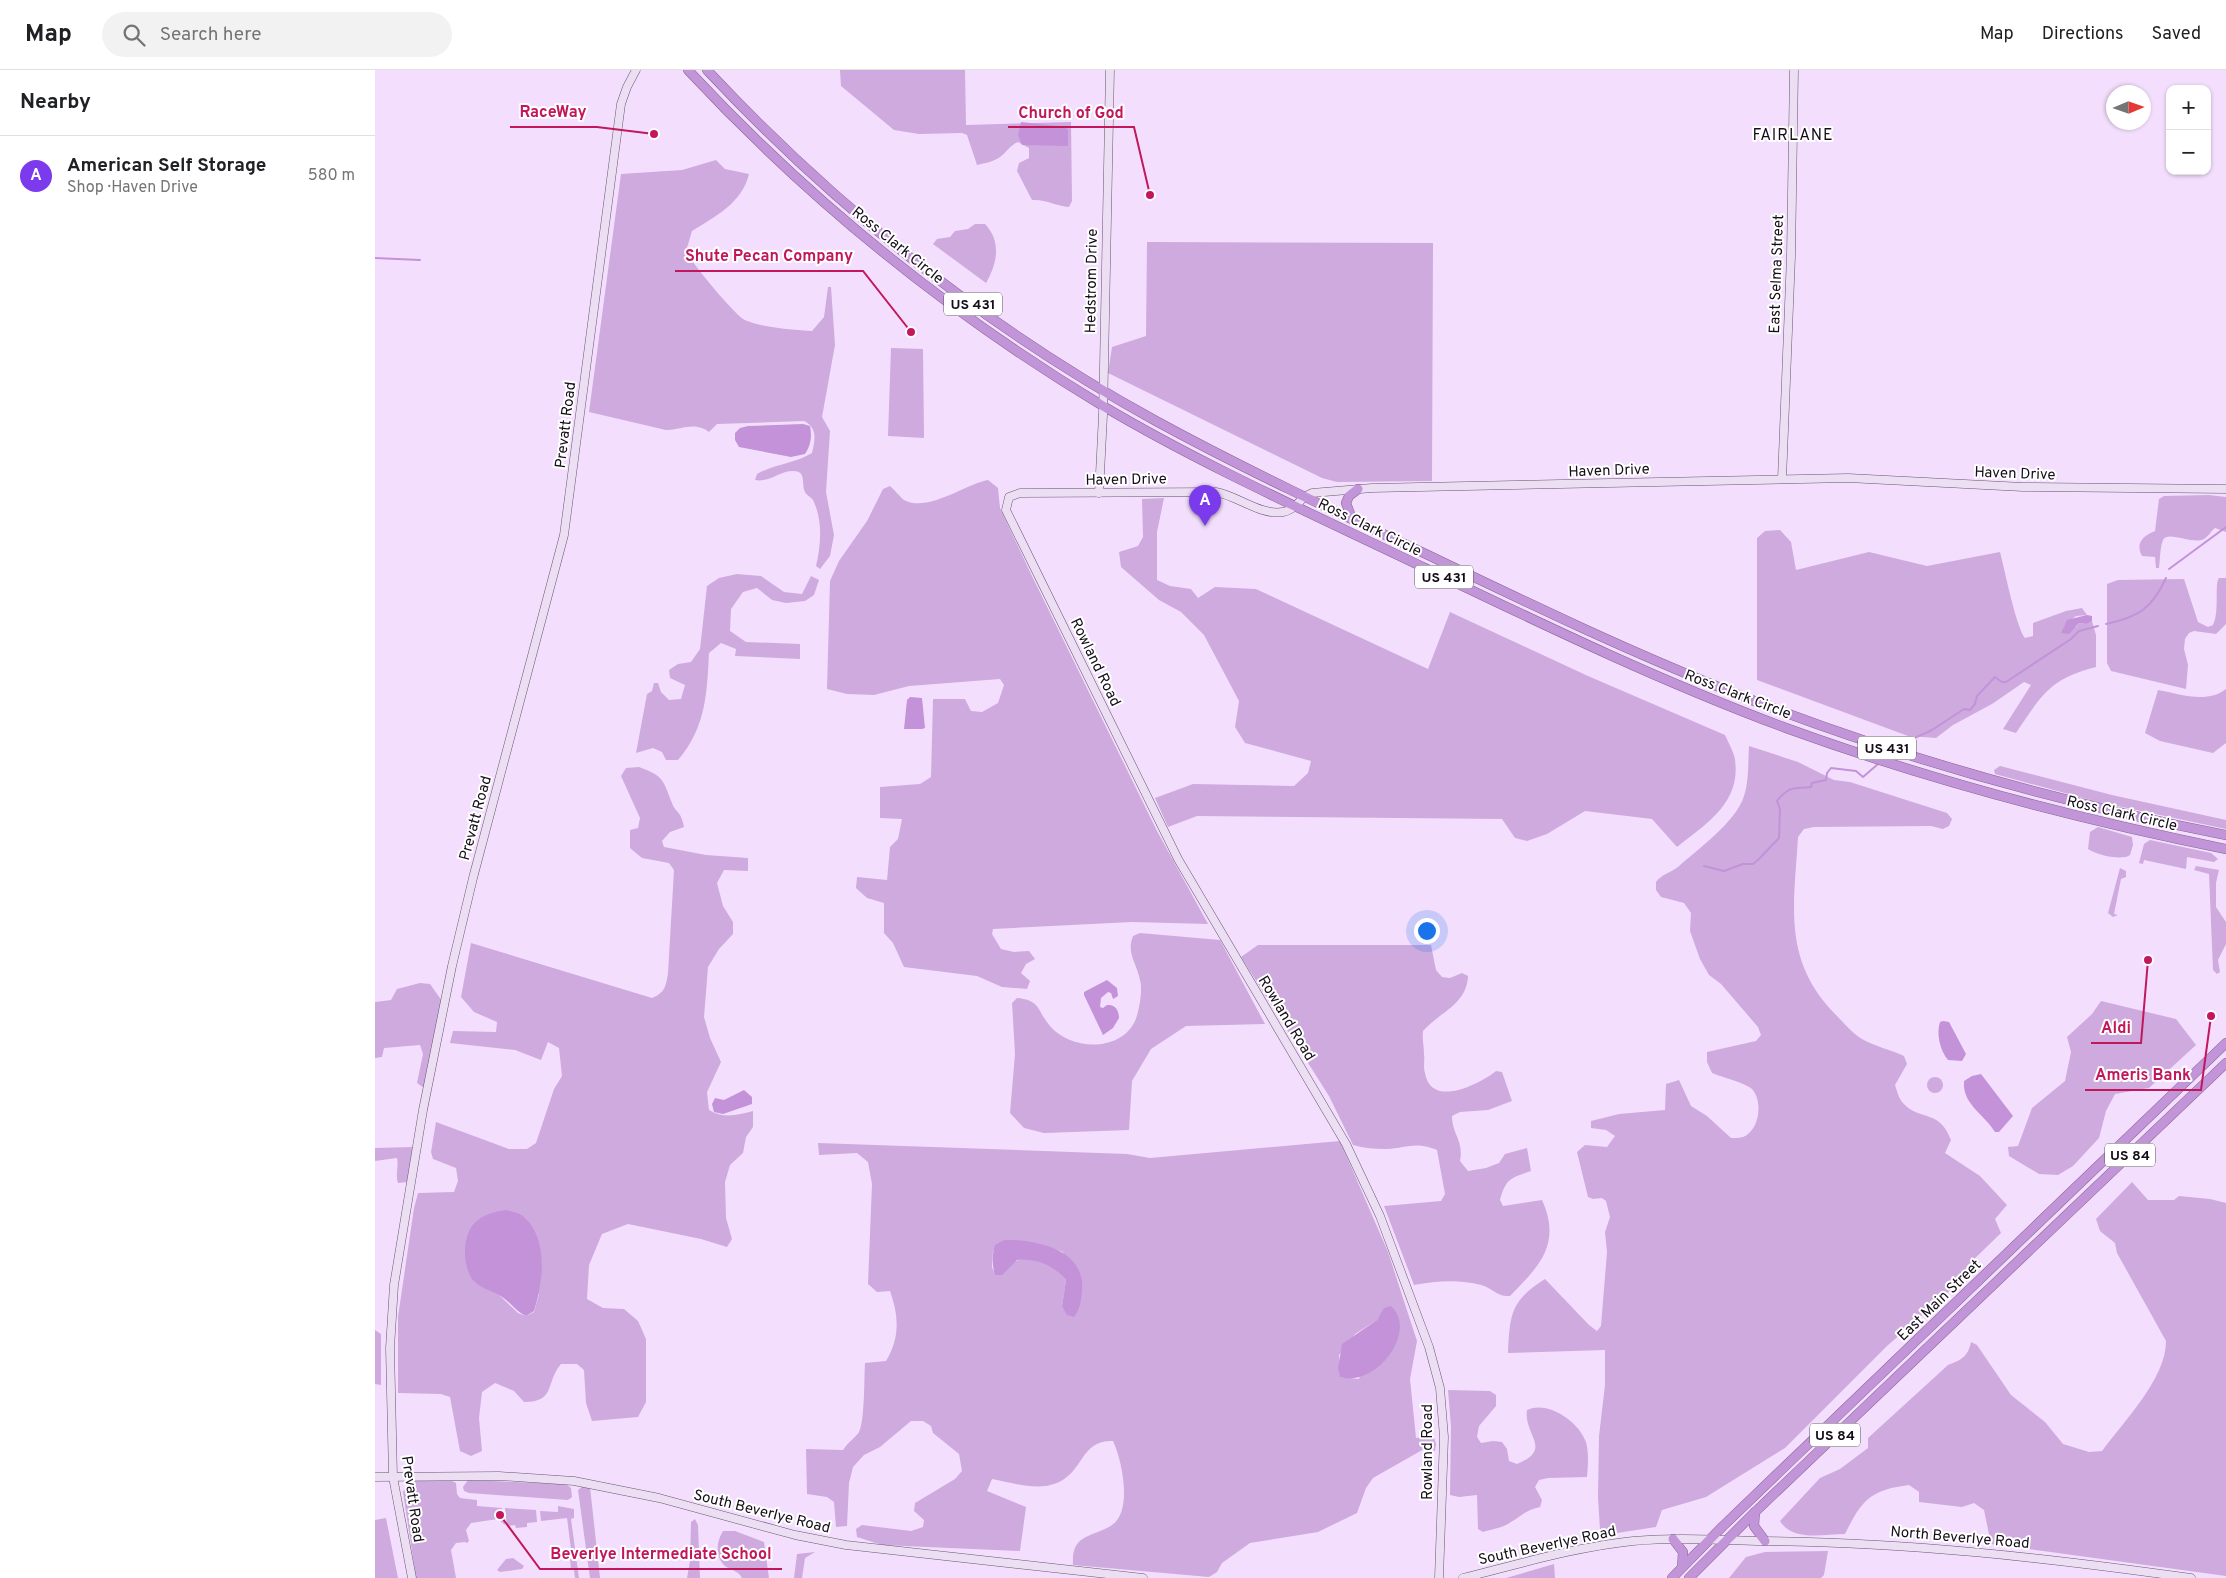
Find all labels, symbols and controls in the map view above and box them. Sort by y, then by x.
search box [102,12,452,57]
text: Map [25,20,72,50]
icon: search [120,21,148,49]
text: Search here [160,23,261,47]
text: Map [1980,23,2014,46]
text: Directions [2042,23,2124,46]
text: Saved [2152,23,2201,46]
north arrow [2106,85,2151,130]
map controls [2166,85,2211,175]
button: + [2166,85,2211,130]
text: Nearby [20,89,91,116]
callout: RaceWay [510,96,597,127]
callout: Church of God [1008,96,1134,127]
text: RaceWay [519,103,587,123]
text: Church of God [1018,104,1124,124]
district label: FAIRLANE [1752,126,1834,146]
button: − [2166,130,2211,175]
text: American Self Storage [67,154,266,178]
text: A [30,166,42,186]
text: 580 m [308,166,355,186]
text: Shop · Haven Drive [67,178,198,198]
street label: Ross Clark Circle [847,203,947,289]
street label: East Selma Street [1766,214,1789,334]
street label: Hedstrom Drive [1082,228,1103,334]
callout: Shute Pecan Company [675,240,863,271]
text: Shute Pecan Company [685,247,853,267]
road number: US 431 [944,292,1002,315]
street label: Prevatt Road [552,381,581,470]
street label: Haven Drive [1568,461,1650,482]
street label: Haven Drive [1974,464,2056,485]
street label: Haven Drive [1085,470,1167,491]
pin: A [1189,485,1221,526]
street label: Ross Clark Circle [1314,495,1424,562]
road number: US 431 [1415,566,1473,588]
street label: Rowland Road [1065,615,1124,710]
street label: Ross Clark Circle [1681,666,1794,724]
road number: US 431 [1858,736,1916,760]
street label: Prevatt Road [456,774,497,863]
street label: Ross Clark Circle [2065,793,2179,836]
your location [1414,918,1440,944]
street label: Rowland Road [1253,973,1319,1065]
callout: Aldi [2091,1012,2141,1043]
text: Aldi [2101,1019,2131,1039]
callout: Ameris Bank [2085,1059,2201,1090]
text: Ameris Bank [2095,1066,2191,1086]
road number: US 84 [2105,1144,2155,1166]
street label: East Main Street [1894,1256,1986,1346]
street label: Rowland Road [1419,1404,1438,1500]
road number: US 84 [1810,1424,1860,1446]
street label: Prevatt Road [396,1455,427,1544]
street label: South Beverlye Road [691,1486,832,1539]
street label: South Beverlye Road [1477,1523,1618,1570]
street label: North Beverlye Road [1889,1523,2030,1554]
callout: Beverlye Intermediate School [540,1538,782,1569]
text: Beverlye Intermediate School [550,1545,772,1565]

